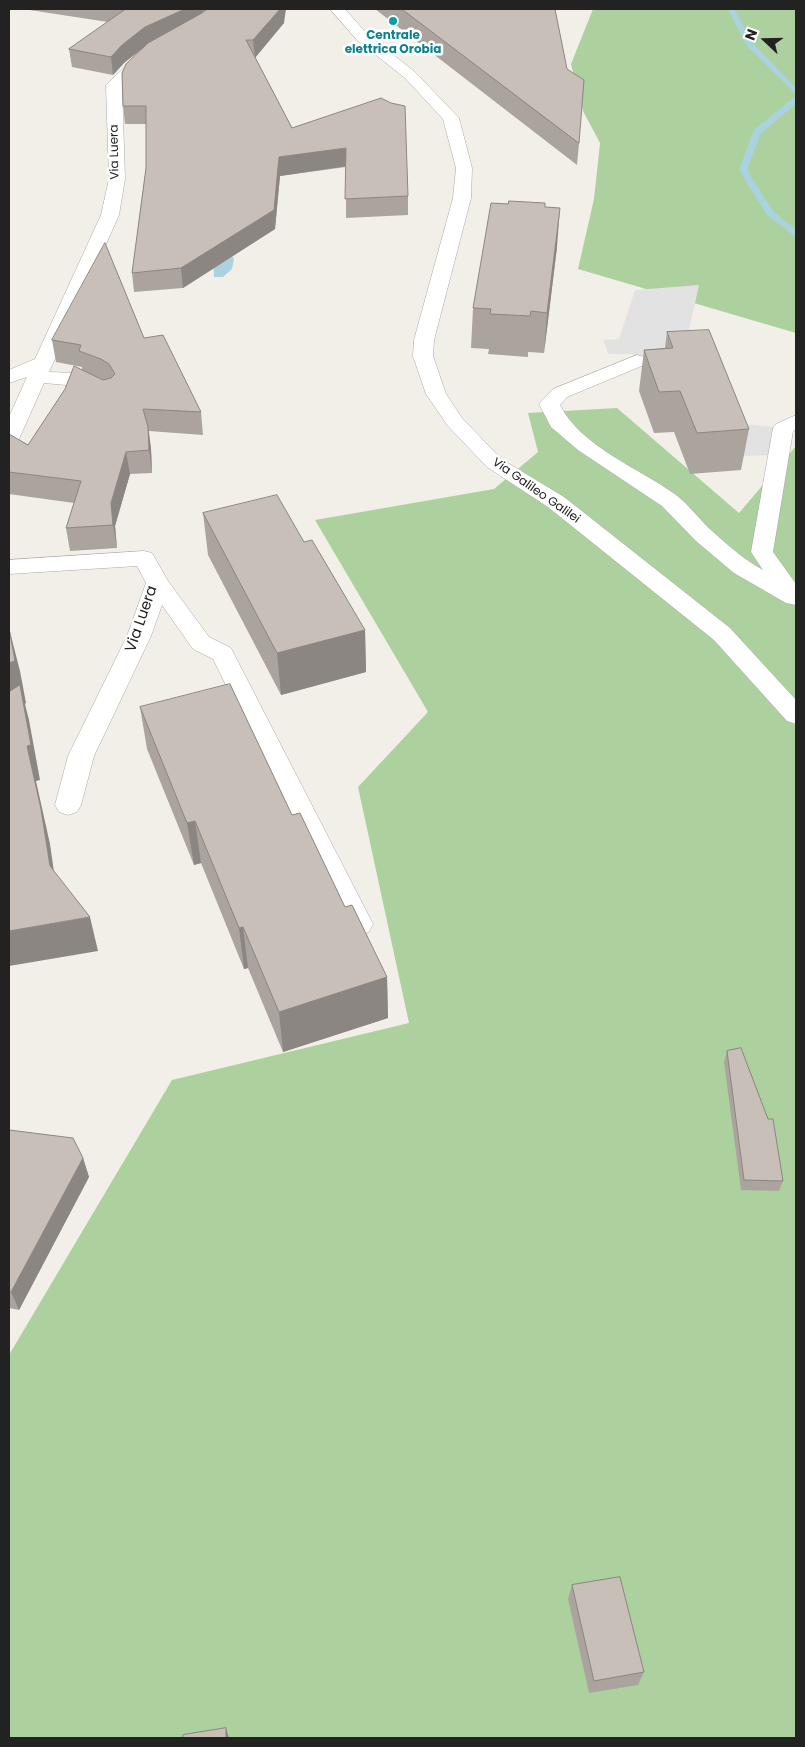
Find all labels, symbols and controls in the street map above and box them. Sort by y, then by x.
marker: Centrale elettrica Orobia [387,15,399,27]
north arrow [740,15,790,65]
text: N [740,26,762,43]
place label: Centrale elettrica Orobia [345,29,441,57]
street label: Via Luera [107,124,123,180]
street label: Via Galileo Galilei [489,455,583,527]
street label: Via Luera [122,583,162,655]

